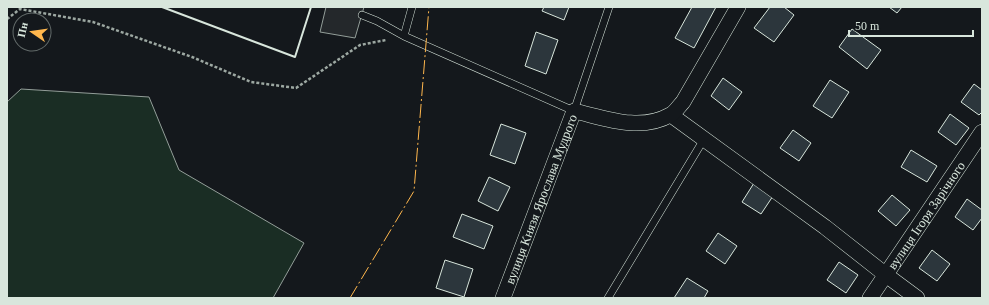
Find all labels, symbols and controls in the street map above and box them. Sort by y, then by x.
north arrow [12,12,52,52]
scale bar [849,12,973,38]
text: 50 m [855,19,880,33]
text: Пн [15,21,30,38]
street label: вулиця Князя Ярослава Мудрого [502,112,580,286]
street label: вулиця Ігоря Зарічного [884,158,968,272]

